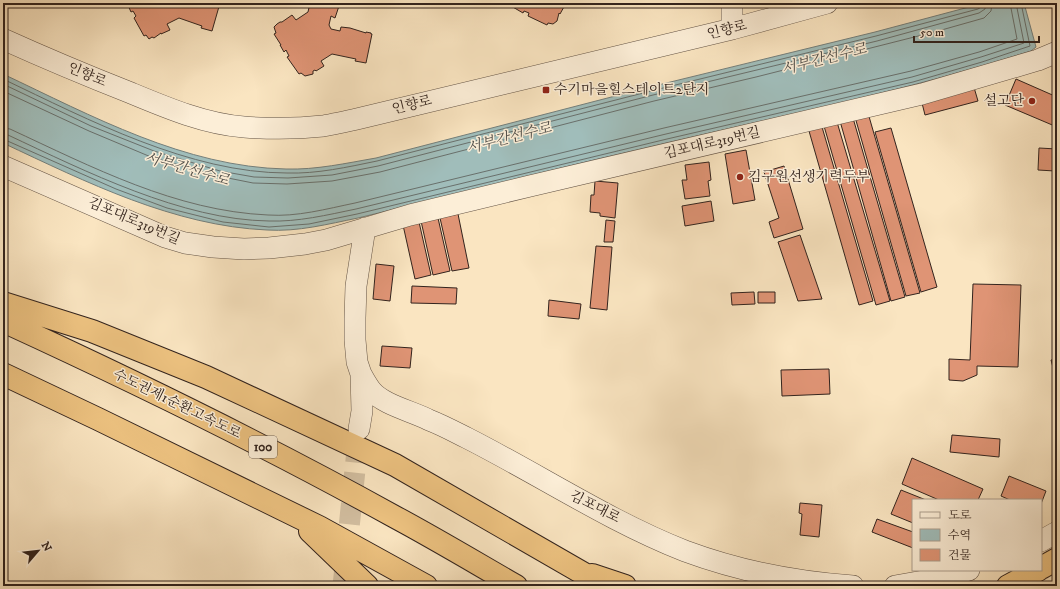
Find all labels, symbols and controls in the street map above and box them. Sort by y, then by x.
street label: 인향로 [705,16,749,44]
scale bar [914,18,1039,44]
text: 50 m [920,25,944,40]
water label: 서부간선수로 [780,39,869,79]
street label: 인향로 [65,59,110,91]
place label: 수기마을힐스테이트2단지 [554,81,710,99]
marker: 수기마을힐스테이트2단지 [541,85,551,95]
street label: 인향로 [390,91,434,119]
place label: 설고단 [983,92,1024,110]
marker: 설고단 [1027,96,1037,106]
water label: 서부간선수로 [465,118,554,158]
street label: 김포대로319번길 [662,123,762,163]
water label: 서부간선수로 [143,148,232,190]
place label: 김구원선생기력두부 [748,168,870,186]
marker: 김구원선생기력두부 [735,172,745,182]
street label: 김포대로319번길 [85,193,183,249]
street label: 수도권제1순환고속도로 [110,365,244,443]
road number: 100 [249,436,277,458]
street label: 김포대로 [567,487,624,528]
legend [912,499,1042,571]
text: 도로 [948,508,972,523]
text: 수역 [948,528,971,543]
north arrow [18,531,58,571]
text: N [38,540,54,554]
text: 건물 [948,548,972,563]

